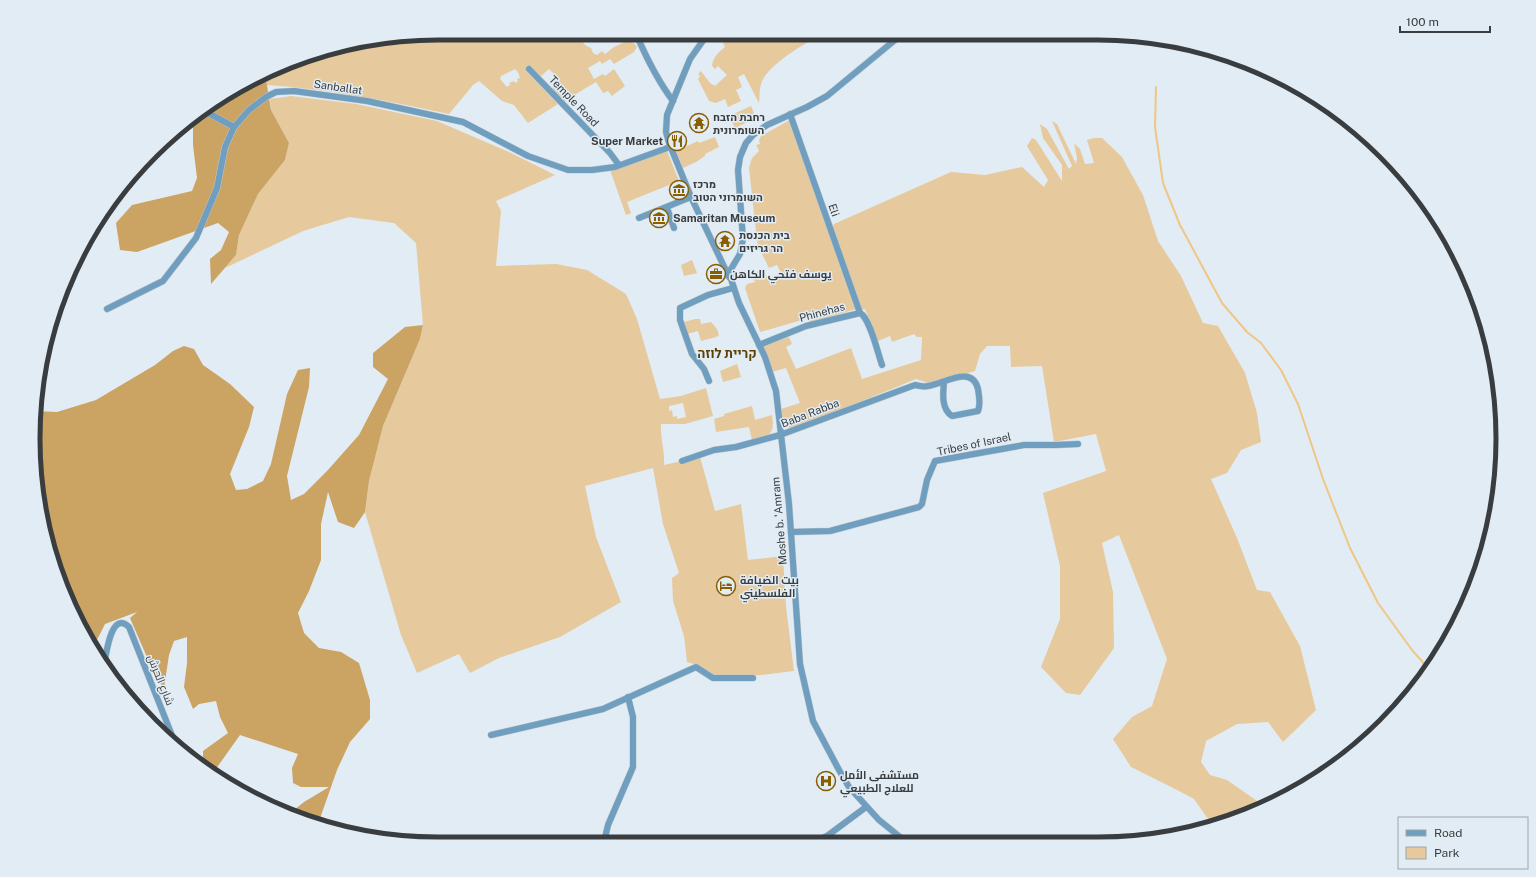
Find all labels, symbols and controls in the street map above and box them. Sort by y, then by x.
scale bar [1400,8,1490,34]
text: 100 m [1406,15,1439,29]
street label: Temple Road [547,73,601,129]
street label: Sanballat [313,78,363,96]
place label: רחבת הזבח השומרונית [713,111,765,136]
temple icon: רחבת הזבח השומרונית [688,112,710,134]
restaurant icon: Super Market [666,130,688,152]
place label: Super Market [591,135,663,147]
place label: מרכז השומרוני הטוב [693,178,763,203]
museum icon: מרכז השומרוני הטוב [668,179,690,201]
street label: Eli [826,202,842,218]
museum icon: Samaritan Museum [648,207,670,229]
place label: Samaritan Museum [673,212,775,224]
place label: בית הכנסת הר גריזים [739,229,790,254]
temple icon: בית הכנסת הר גריזים [714,230,736,252]
office icon: يوسف فتحي الكاهن [705,263,727,285]
place label: يوسف فتحي الكاهن [730,268,832,284]
street label: Phinehas [798,300,846,324]
district label: קריית לוזה [697,346,757,361]
street label: Baba Rabba [779,396,841,430]
street label: Tribes of Israel [936,430,1012,458]
street label: Moshe b. 'Amram [769,477,789,565]
place label: بيت الضيافة الفلسطيني [740,574,799,603]
hotel icon: بيت الضيافة الفلسطيني [715,575,737,597]
street label: شارع الحرش [144,653,177,708]
place label: مستشفى الأمل للعلاج الطبيعي [840,769,919,798]
hospital icon: مستشفى الأمل للعلاج الطبيعي [815,770,837,792]
legend [1398,817,1528,869]
text: Road [1434,826,1462,840]
text: Park [1434,846,1460,860]

